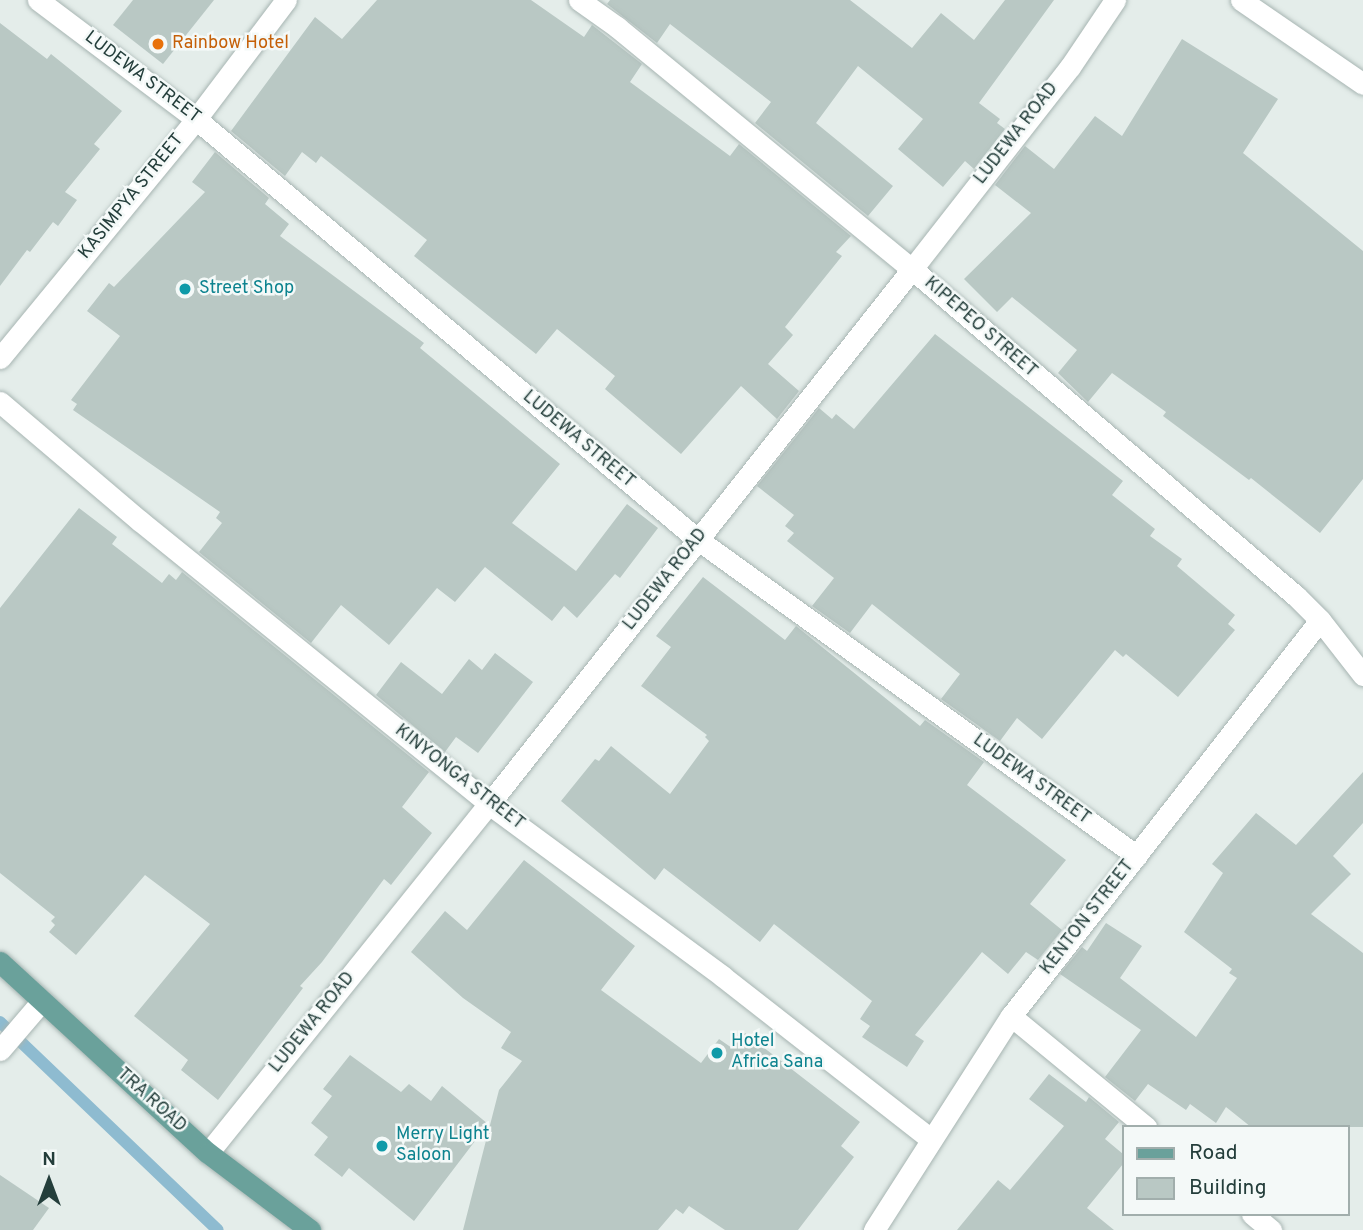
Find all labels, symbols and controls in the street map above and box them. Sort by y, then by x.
street label: LUDEWA STREET [79,27,205,129]
place label: Rainbow Hotel [172,33,289,55]
marker: Rainbow Hotel [150,36,166,52]
street label: LUDEWA ROAD [970,78,1064,190]
street label: KASIMPYA STREET [75,130,189,264]
street label: KIPEPEO STREET [919,273,1041,383]
place label: Street Shop [199,278,294,300]
marker: Street Shop [177,281,193,297]
street label: LUDEWA STREET [517,387,639,493]
street label: LUDEWA ROAD [619,524,713,636]
street label: KINYONGA STREET [390,720,528,836]
street label: LUDEWA STREET [968,730,1094,830]
street label: KENTON STREET [1036,856,1140,980]
street label: LUDEWA ROAD [265,968,361,1078]
place label: Hotel Africa Sana [731,1032,823,1074]
marker: Hotel Africa Sana [709,1045,725,1061]
street label: TRA ROAD [112,1064,190,1138]
place label: Merry Light Saloon [396,1125,490,1168]
legend [1122,1125,1349,1216]
marker: Merry Light Saloon [374,1138,390,1154]
text: Road [1189,1140,1238,1167]
north arrow [14,1146,84,1216]
text: N [42,1148,56,1172]
text: Building [1189,1175,1267,1202]

